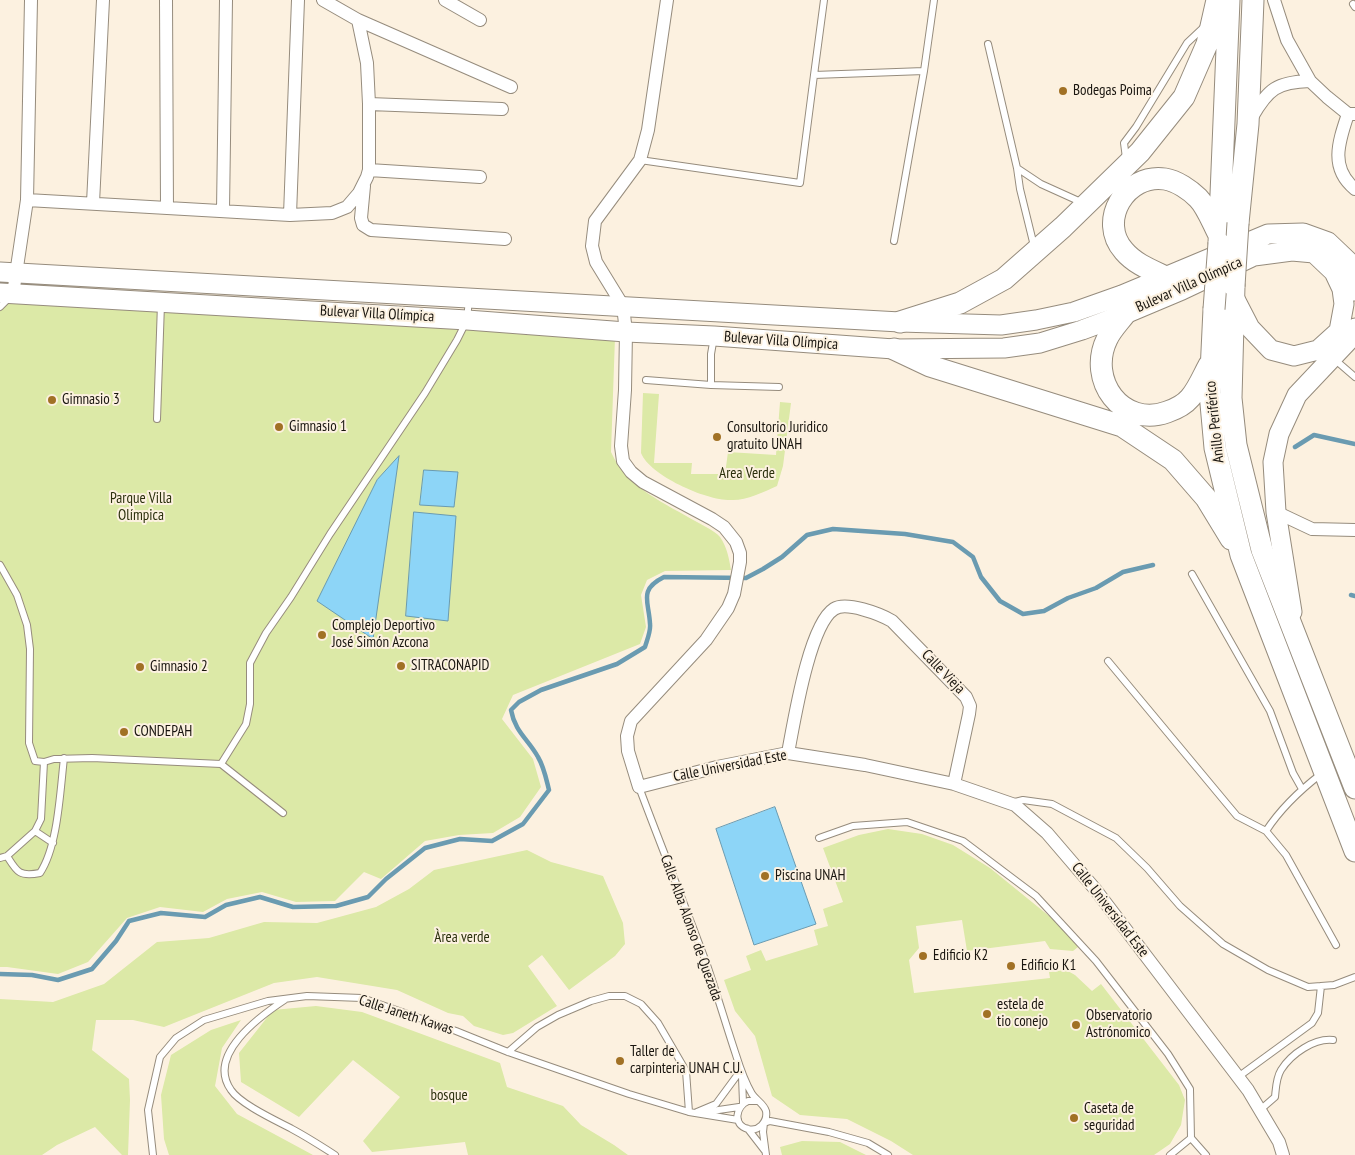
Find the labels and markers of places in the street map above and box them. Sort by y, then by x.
place label: Bodegas Poima [1073,82,1152,100]
marker: Bodegas Poima [1057,85,1069,97]
place label: Gimnasio 3 [62,391,120,409]
marker: Gimnasio 3 [46,394,58,406]
place label: Gimnasio 1 [289,418,347,436]
place label: Consultorio Juridico gratuito UNAH [727,419,828,454]
marker: Gimnasio 1 [273,421,285,433]
marker: Consultorio Juridico gratuito UNAH [711,431,723,443]
place label: Complejo Deportivo José Simón Azcona [332,617,435,652]
marker: Complejo Deportivo José Simón Azcona [316,629,328,641]
place label: SITRACONAPID [411,657,489,675]
place label: Gimnasio 2 [150,658,208,676]
marker: SITRACONAPID [395,660,407,672]
marker: Gimnasio 2 [134,661,146,673]
place label: CONDEPAH [134,723,192,741]
marker: CONDEPAH [118,726,130,738]
place label: Piscina UNAH [775,867,845,885]
marker: Piscina UNAH [759,870,771,882]
place label: Edificio K2 [933,947,988,965]
marker: Edificio K2 [917,950,929,962]
place label: Edificio K1 [1021,957,1076,975]
marker: Edificio K1 [1005,960,1017,972]
place label: estela de tio conejo [997,996,1048,1031]
place label: Observatorio Astrónomico [1086,1007,1152,1042]
marker: estela de tio conejo [981,1008,993,1020]
marker: Observatorio Astrónomico [1070,1019,1082,1031]
place label: Taller de carpinteria UNAH C.U. [630,1043,743,1078]
marker: Taller de carpinteria UNAH C.U. [614,1055,626,1067]
place label: Caseta de seguridad [1084,1100,1134,1135]
marker: Caseta de seguridad [1068,1112,1080,1124]

